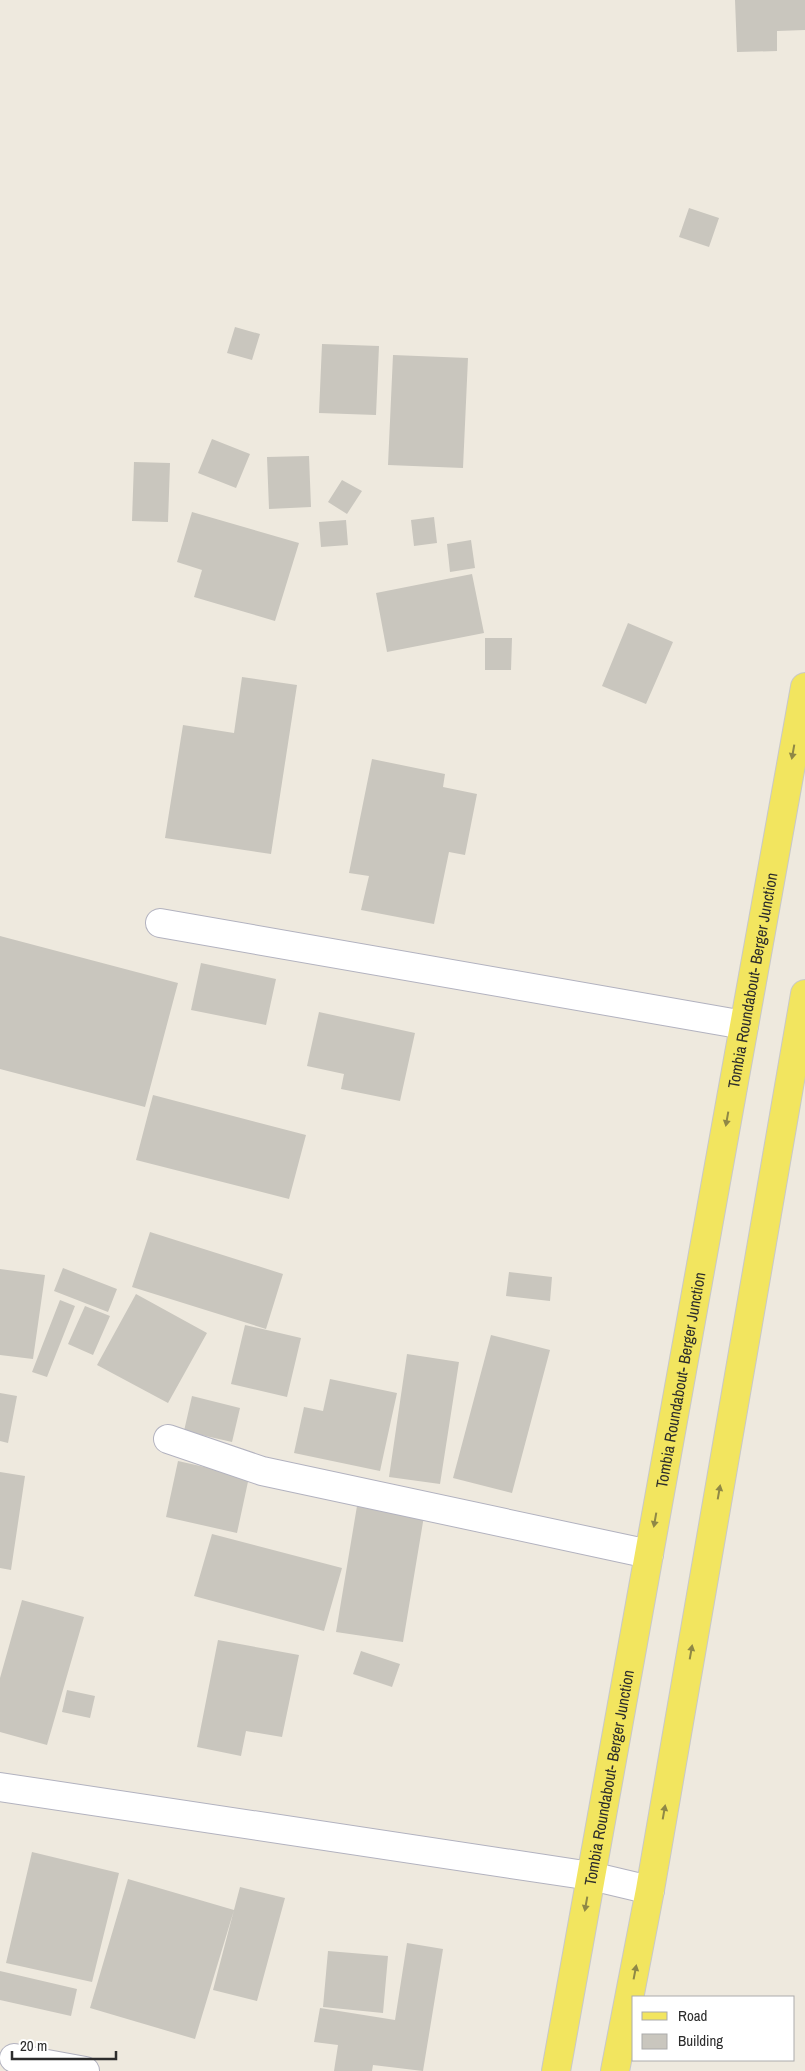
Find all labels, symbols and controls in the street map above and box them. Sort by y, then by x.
one-way arrow [789,745,797,761]
street label: Tombia Roundabout- Berger Junction [722,871,782,1090]
one-way arrow [723,1111,731,1127]
street label: Tombia Roundabout- Berger Junction [650,1270,711,1490]
one-way arrow [716,1483,724,1499]
one-way arrow [651,1513,659,1528]
one-way arrow [688,1643,696,1659]
street label: Tombia Roundabout- Berger Junction [579,1668,639,1887]
one-way arrow [660,1803,668,1819]
one-way arrow [581,1896,589,1912]
one-way arrow [631,1964,639,1979]
legend [632,1996,795,2061]
text: Road [678,2005,707,2026]
scale bar [12,2028,116,2060]
text: Building [678,2030,723,2051]
text: 20 m [20,2035,47,2056]

